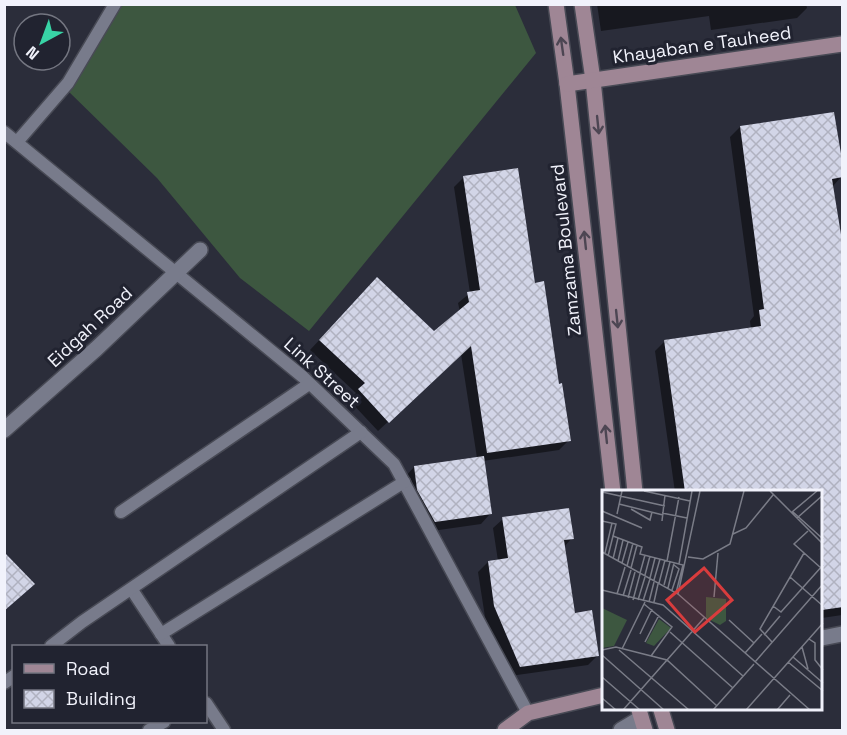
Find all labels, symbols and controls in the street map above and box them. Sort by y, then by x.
north arrow [12,12,72,72]
street label: Khayaban e Tauheed [611,21,793,68]
one-way arrow [556,37,567,57]
text: N [22,41,43,64]
one-way arrow [592,115,603,134]
street label: Zamzama Boulevard [545,163,586,337]
one-way arrow [579,231,590,250]
street label: Eidgah Road [42,281,137,372]
one-way arrow [612,309,623,328]
street label: Link Street [279,332,365,413]
one-way arrow [600,424,611,444]
inset map [602,490,823,711]
legend [12,645,207,723]
text: Road [66,657,110,680]
text: Building [66,687,136,710]

